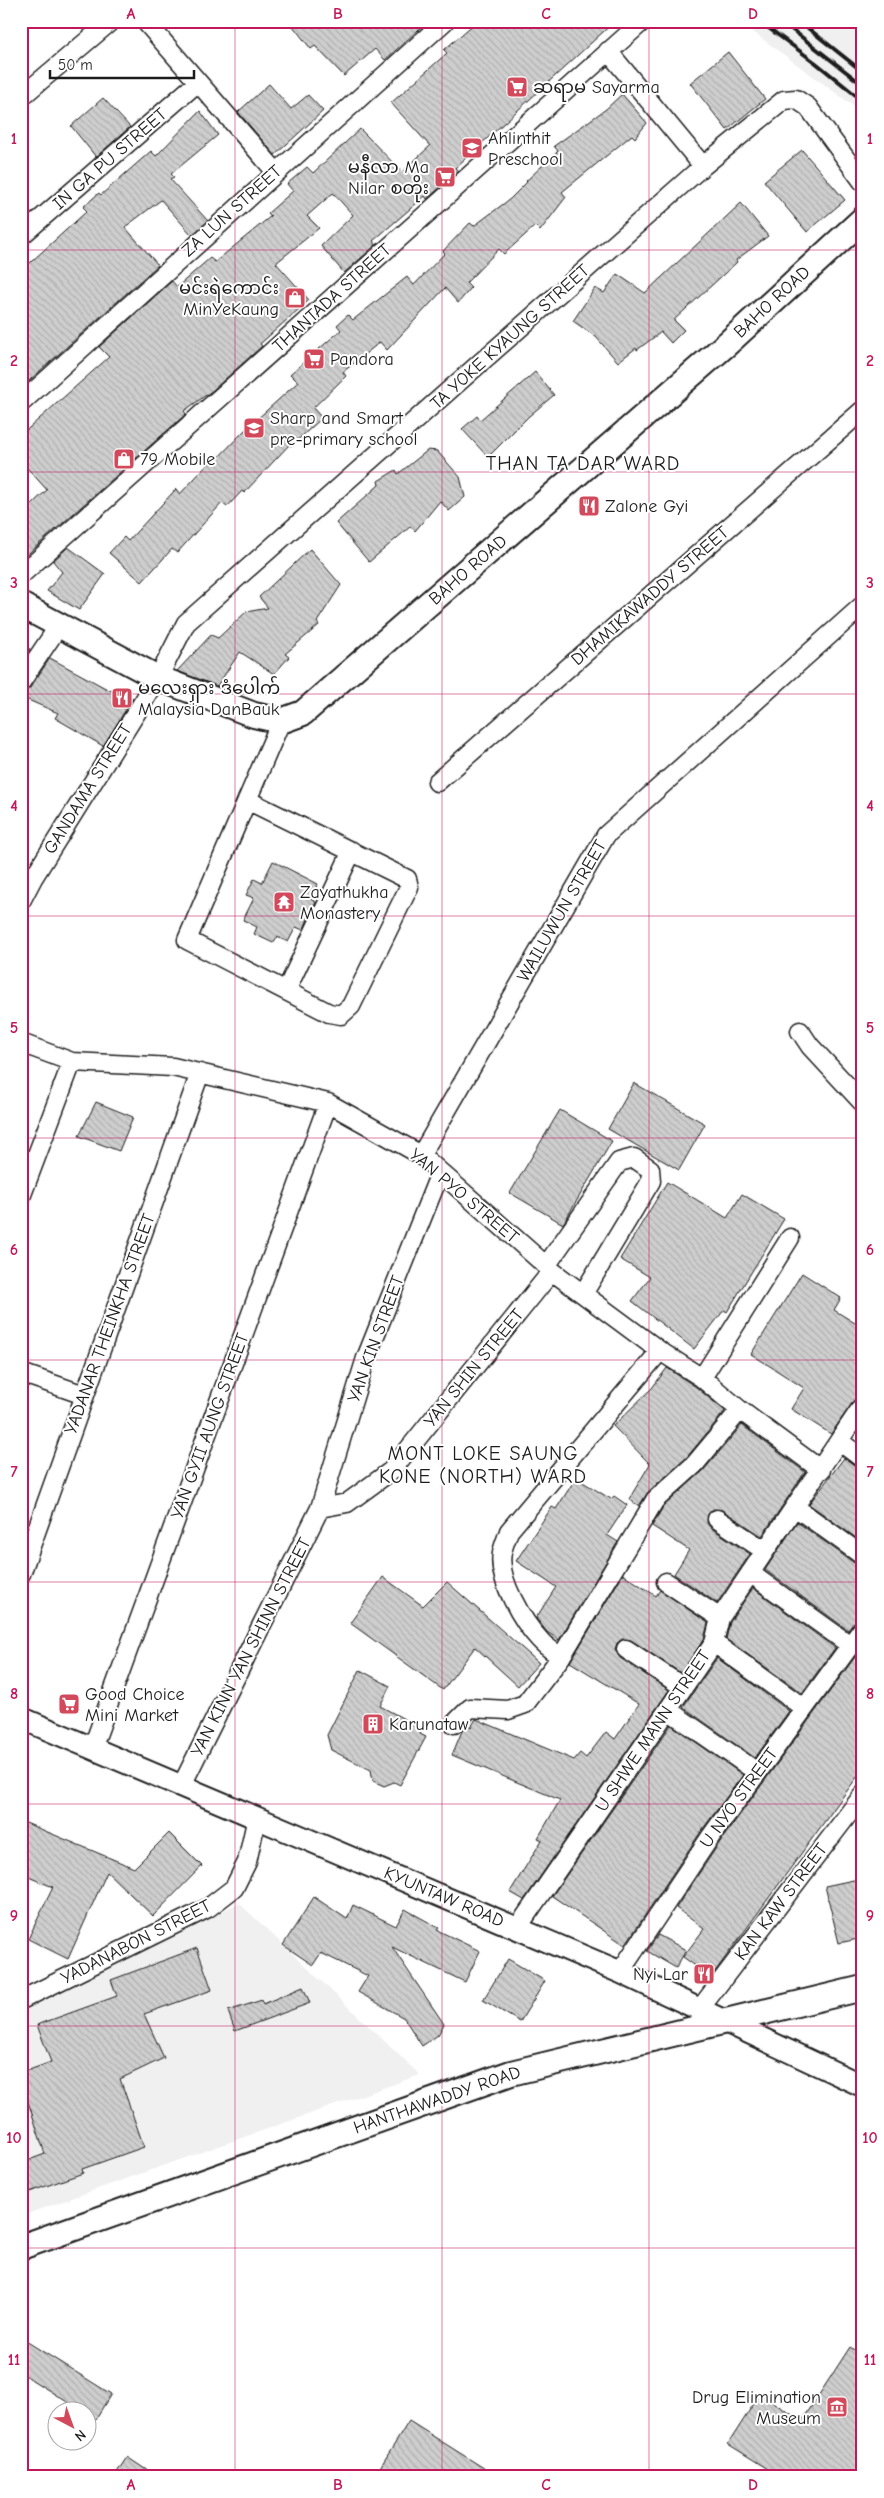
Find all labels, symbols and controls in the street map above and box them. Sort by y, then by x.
text: A [127,5,136,23]
text: B [333,5,343,23]
text: C [541,5,551,23]
text: D [748,5,758,23]
scale bar [50,48,194,80]
text: 50 m [58,56,93,74]
supermarket icon: ဆရာမ Sayarma [505,75,529,99]
place label: ဆရာမ Sayarma [533,77,660,102]
street label: IN GA PU STREET [49,103,172,214]
place label: Ahlinthit Preschool [488,128,563,170]
text: 1 [11,130,17,148]
text: 1 [867,130,873,148]
school or university icon: Ahlinthit Preschool [460,136,484,160]
place label: မနီလာ Ma Nilar စတိုး [348,153,429,203]
street label: ZA LUN STREET [178,160,287,261]
supermarket icon: မနီလာ Ma Nilar စတိုး [433,165,457,189]
street label: THANTADA STREET [269,239,396,357]
street label: TA YOKE KYAUNG STREET [426,260,594,414]
street label: BAHO ROAD [730,261,814,343]
place label: မင်းရဲကောင်း MinYeKaung [179,275,279,320]
shop icon: မင်းရဲကောင်း MinYeKaung [283,286,307,310]
supermarket icon: Pandora [302,347,326,371]
place label: Pandora [330,349,394,370]
text: 2 [10,352,18,370]
text: 2 [866,352,874,370]
place label: Sharp and Smart pre-primary school [270,408,418,450]
school or university icon: Sharp and Smart pre-primary school [242,416,266,440]
shop icon: 79 Mobile [112,447,136,471]
place label: 79 Mobile [140,449,215,470]
district label: THAN TA DAR WARD [486,452,680,475]
restaurant icon: Zalone Gyi [577,494,601,518]
place label: Zalone Gyi [605,496,688,517]
street label: DHAMIKAWADDY STREET [567,522,733,670]
street label: BAHO ROAD [425,530,511,610]
text: 3 [10,574,18,592]
text: 3 [866,574,874,592]
place label: မလေးရှား ဒံပေါက် Malaysia DanBauk [138,675,280,720]
restaurant icon: မလေးရှား ဒံပေါက် Malaysia DanBauk [110,686,134,710]
street label: GANDAMA STREET [39,719,137,858]
text: 4 [10,797,18,815]
text: 4 [866,797,874,815]
street label: WAILUWUN STREET [513,836,611,986]
place label: Zayathukha Monastery [300,882,388,924]
temple icon: Zayathukha Monastery [272,890,296,914]
text: 5 [10,1019,18,1037]
text: 5 [866,1019,874,1037]
street label: YAN PYO STREET [405,1144,523,1248]
street label: YADANAR THEINKHA STREET [60,1210,160,1437]
text: 6 [10,1241,18,1259]
text: 6 [866,1241,874,1259]
street label: YAN KIN STREET [343,1272,409,1405]
street label: YAN SHIN STREET [420,1304,529,1431]
street label: YAN GYII AUNG STREET [167,1330,254,1522]
district label: MONT LOKE SAUNG KONE (NORTH) WARD [379,1442,587,1488]
text: 7 [10,1463,18,1481]
text: 7 [866,1463,874,1481]
street label: YAN KINN YAN SHINN STREET [187,1534,316,1760]
street label: U SHWE MANN STREET [591,1646,715,1816]
place label: Good Choice Mini Market [85,1684,185,1726]
text: 8 [10,1685,18,1703]
text: 8 [866,1685,874,1703]
supermarket icon: Good Choice Mini Market [57,1692,81,1716]
building icon: Karunataw [361,1712,385,1736]
place label: Karunataw [389,1714,469,1735]
street label: U NYO STREET [696,1743,783,1852]
street label: KAN KAW STREET [730,1839,832,1965]
street label: KYUNTAW ROAD [381,1862,507,1932]
street label: YADANABON STREET [58,1895,215,1989]
text: 9 [10,1907,18,1925]
text: 9 [866,1907,874,1925]
restaurant icon: Nyi Lar [692,1962,716,1986]
place label: Nyi Lar [633,1964,689,1985]
street label: HANTHAWADDY ROAD [351,2062,523,2138]
text: 10 [6,2129,22,2147]
text: 10 [862,2129,878,2147]
text: 11 [8,2351,20,2369]
text: 11 [864,2351,876,2369]
place label: Drug Elimination Museum [692,2387,821,2429]
museum icon: Drug Elimination Museum [825,2395,849,2419]
north arrow [48,2400,98,2450]
text: N [71,2426,89,2445]
text: A [127,2476,136,2494]
text: B [333,2476,343,2494]
text: C [541,2476,551,2494]
text: D [748,2476,758,2494]

